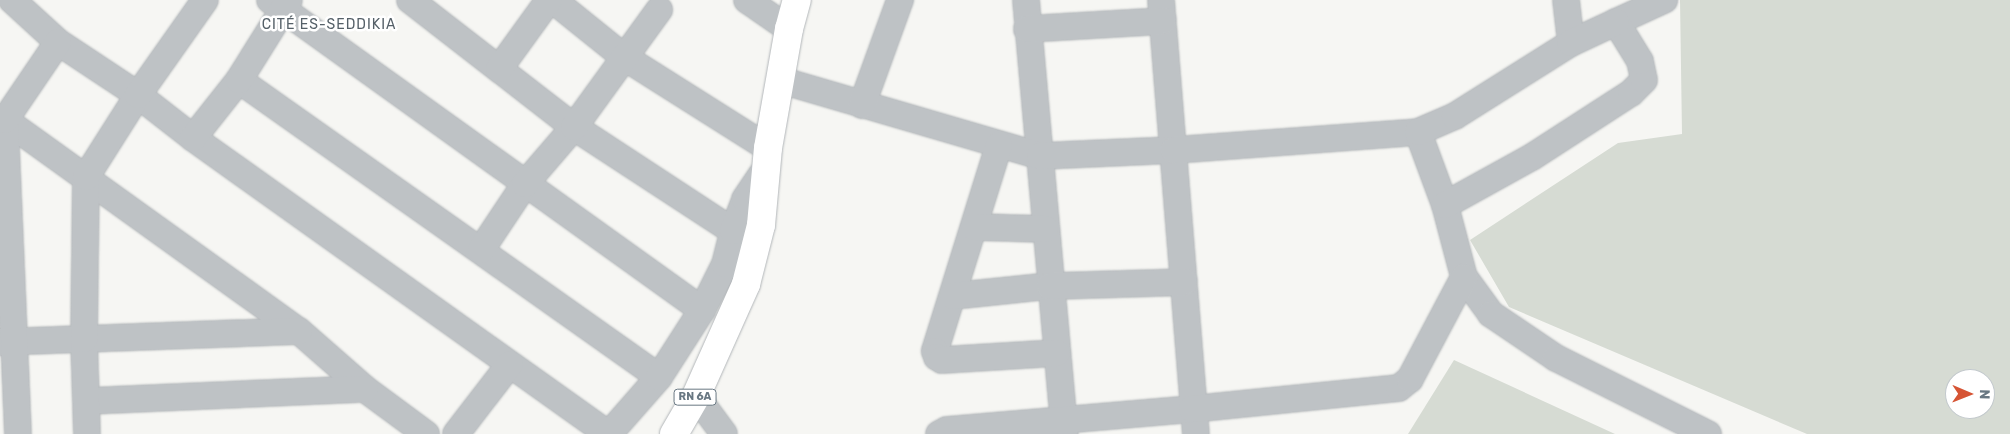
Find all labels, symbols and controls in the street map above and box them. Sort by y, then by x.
district label: CITÉ ES-SEDDIKIA [260,17,398,33]
north arrow [1945,369,1995,419]
road number: RN 6A [672,388,718,406]
text: N [1976,389,1993,399]

